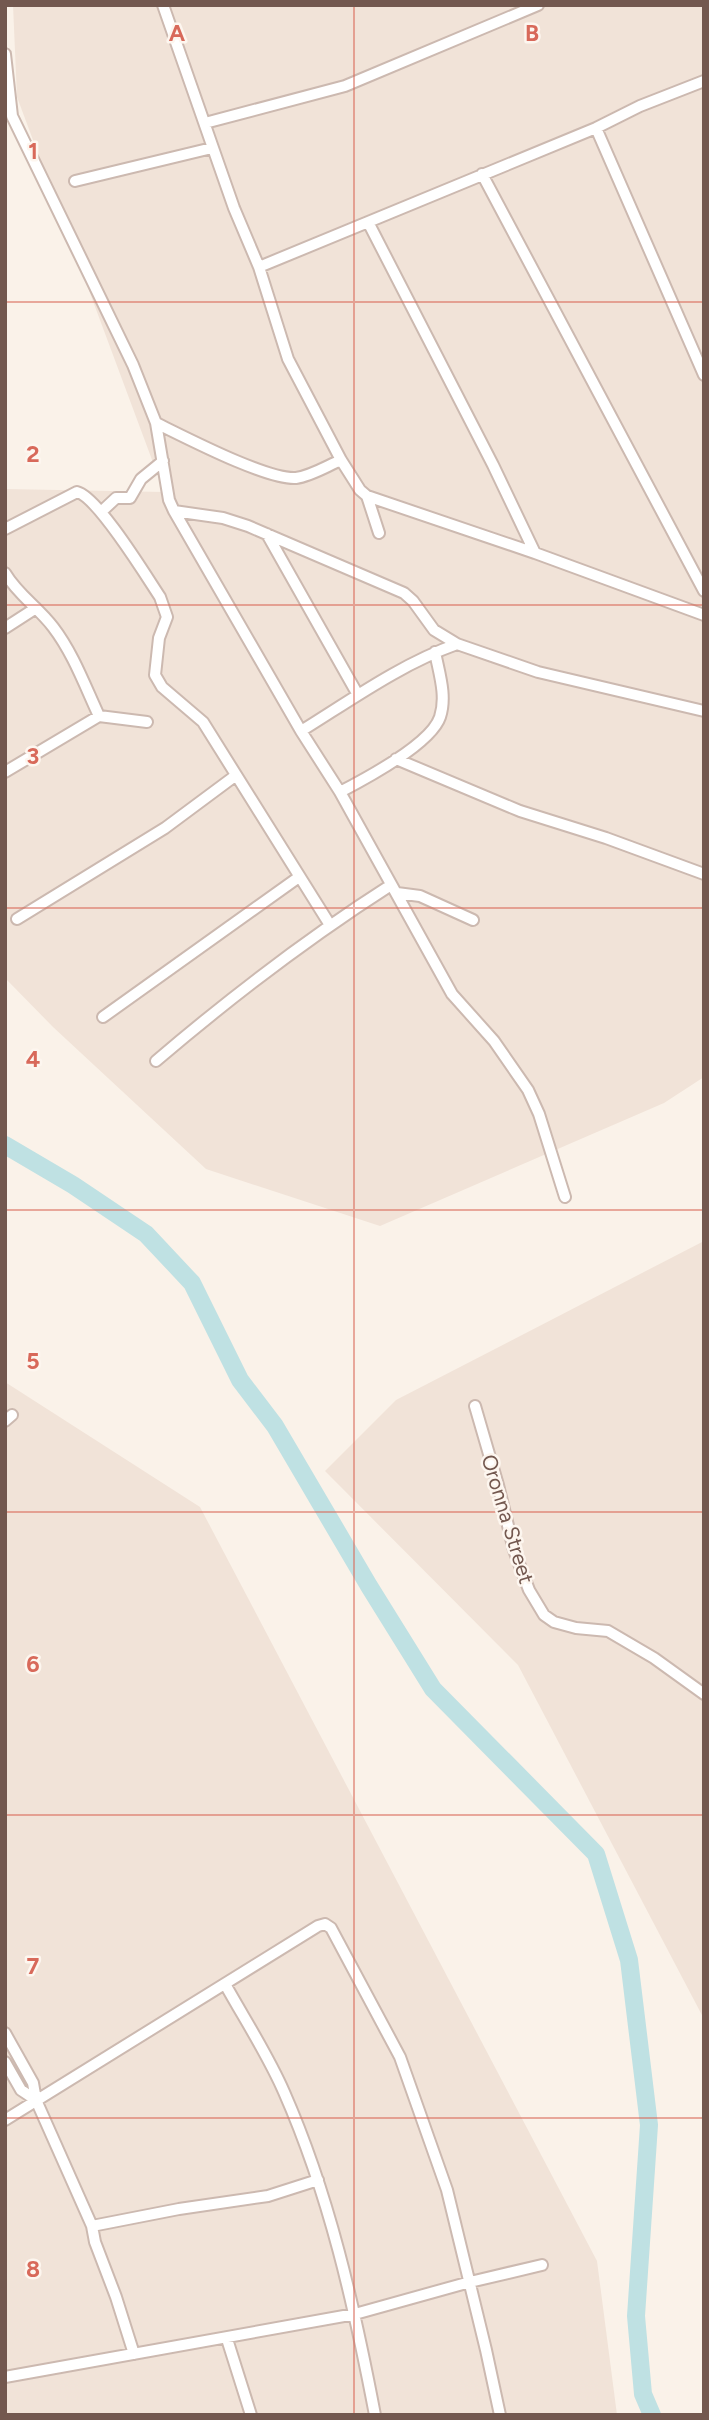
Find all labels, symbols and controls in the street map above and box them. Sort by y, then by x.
text: A [169,19,186,47]
text: B [525,19,539,47]
text: 1 [28,137,38,165]
text: 2 [26,440,40,468]
text: 3 [27,742,39,770]
text: 4 [26,1045,40,1073]
text: 5 [26,1347,40,1375]
street label: Oronna Street [476,1451,540,1587]
text: 6 [26,1650,40,1678]
text: 7 [27,1952,40,1980]
text: 8 [26,2255,40,2283]

